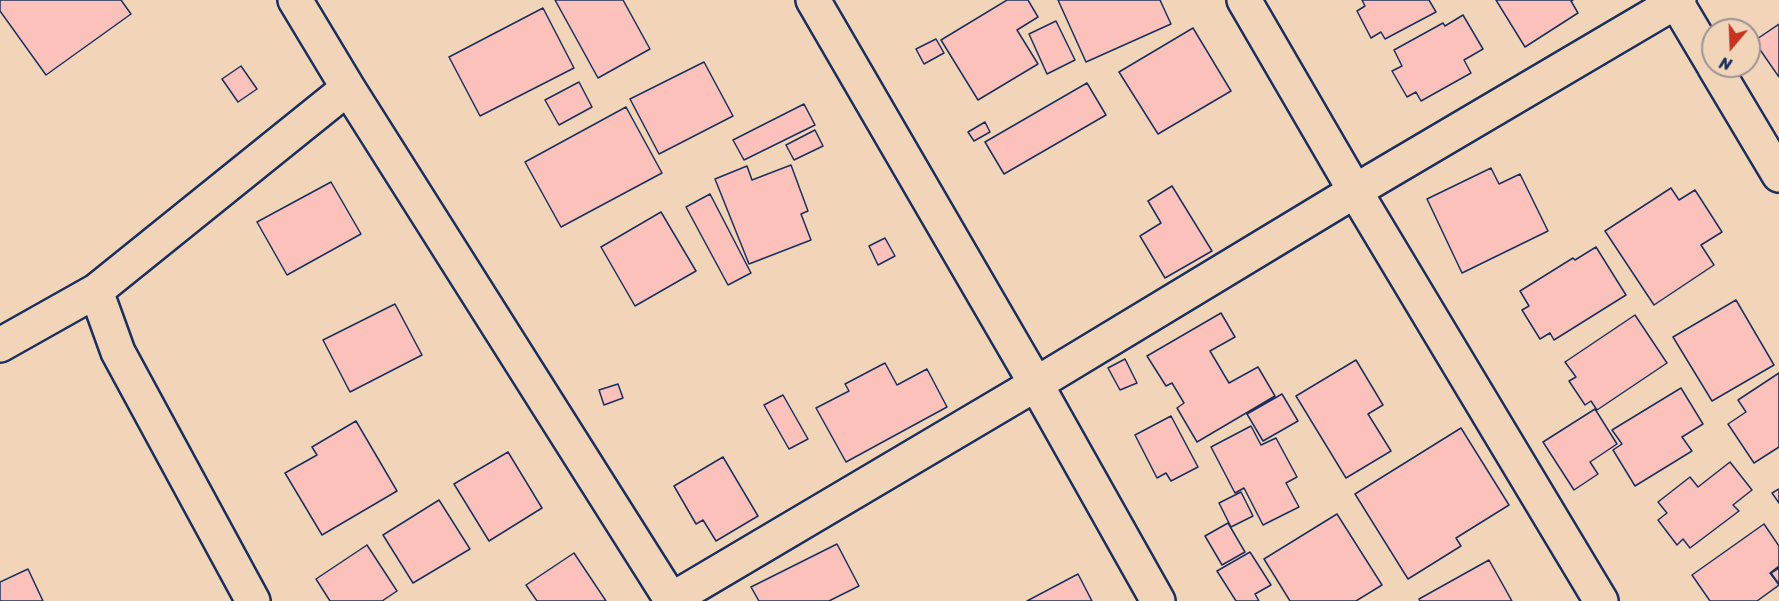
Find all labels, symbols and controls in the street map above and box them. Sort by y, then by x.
north arrow [1701,18,1761,78]
text: N [1716,48,1736,79]

